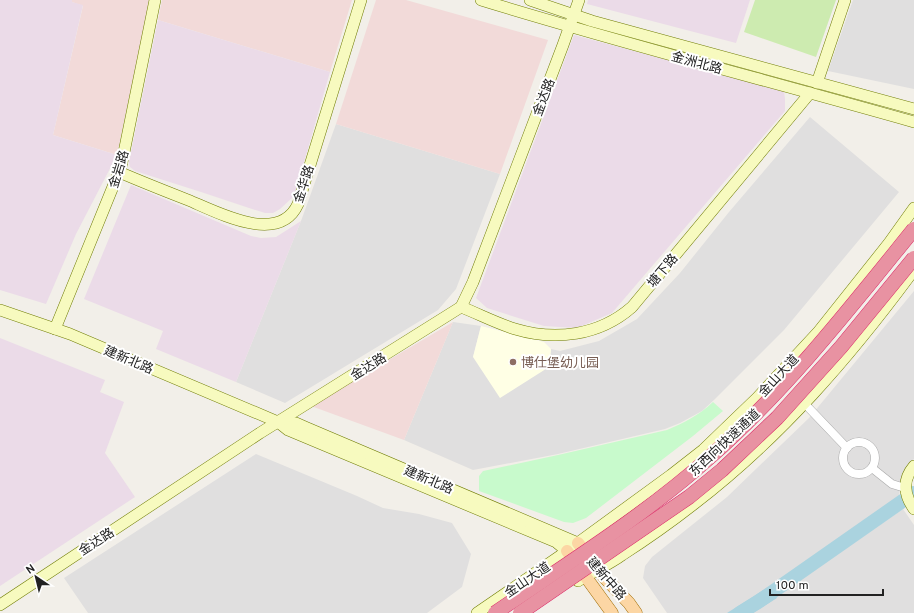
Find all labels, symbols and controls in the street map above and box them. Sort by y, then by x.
street label: 金洲北路 [669,49,724,78]
street label: 金达路 [529,76,559,119]
street label: 金岩路 [106,148,133,191]
street label: 金华路 [290,163,319,206]
street label: 塘下路 [644,251,682,291]
street label: 建新北路 [101,342,156,378]
street label: 金达路 [348,350,390,385]
street label: 金山大道 [755,351,803,401]
place label: 博仕堡幼儿园 [521,355,599,372]
marker: 博仕堡幼儿园 [508,357,518,367]
street label: 东西向快速通道 [686,406,764,480]
street label: 建新北路 [401,462,456,498]
street label: 金达路 [76,525,118,560]
street label: 建新中路 [582,554,629,604]
north arrow [16,557,56,597]
street label: 金山大道 [502,559,554,602]
text: N [24,562,38,578]
scale bar [770,571,883,597]
text: 100 m [776,578,809,594]

